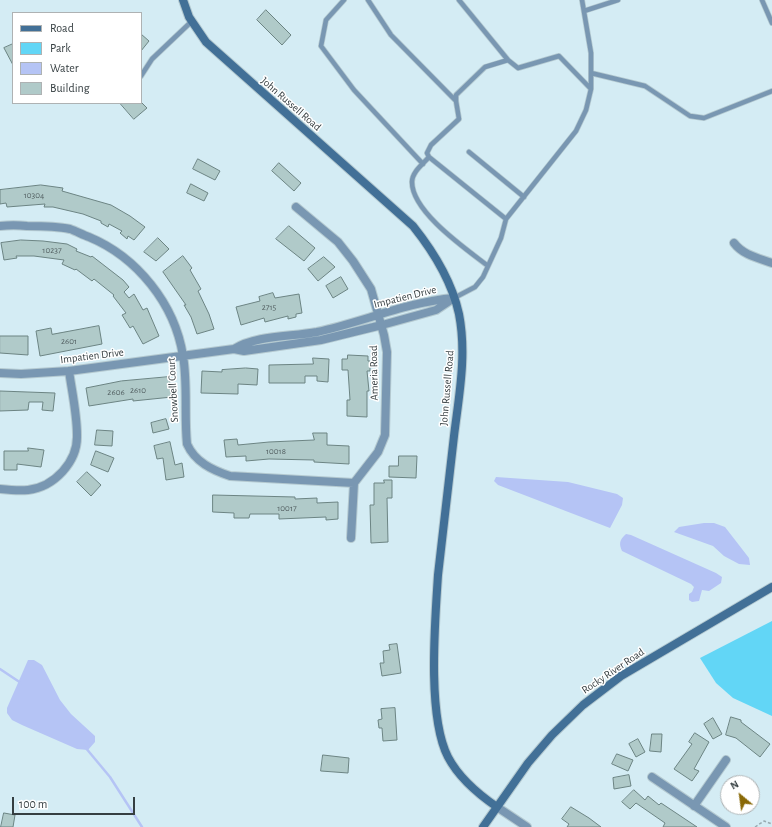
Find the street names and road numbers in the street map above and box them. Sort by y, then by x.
street label: John Russell Road [258,74,324,134]
street label: Impatien Drive [372,283,438,311]
street label: Ameria Road [367,345,381,401]
street label: Impatien Drive [59,346,125,366]
street label: John Russell Road [437,350,457,426]
street label: Snowbell Court [165,357,181,423]
street label: Rocky River Road [579,645,647,697]

